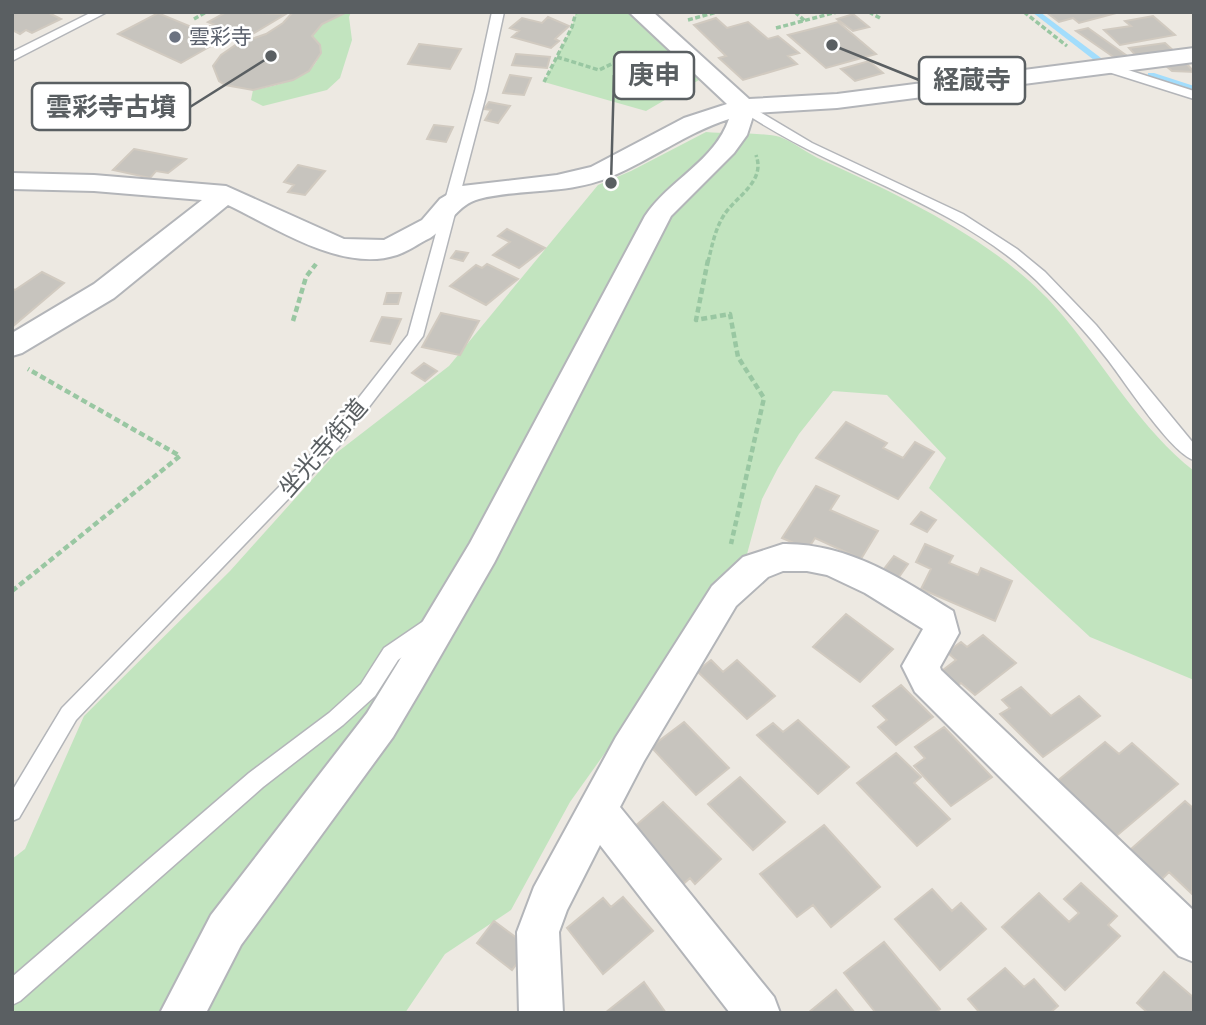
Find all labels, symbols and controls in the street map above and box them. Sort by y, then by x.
place label: 雲彩寺 [189,23,252,50]
marker: 雲彩寺 [167,29,183,45]
callout: 庚申 [614,52,694,99]
callout: 経蔵寺 [919,57,1025,104]
text: 庚申 [628,58,680,91]
text: 経蔵寺 [933,63,1011,96]
callout: 雲彩寺古墳 [32,83,190,130]
text: 雲彩寺古墳 [46,90,176,123]
street label: 坐光寺街道 [272,392,374,503]

